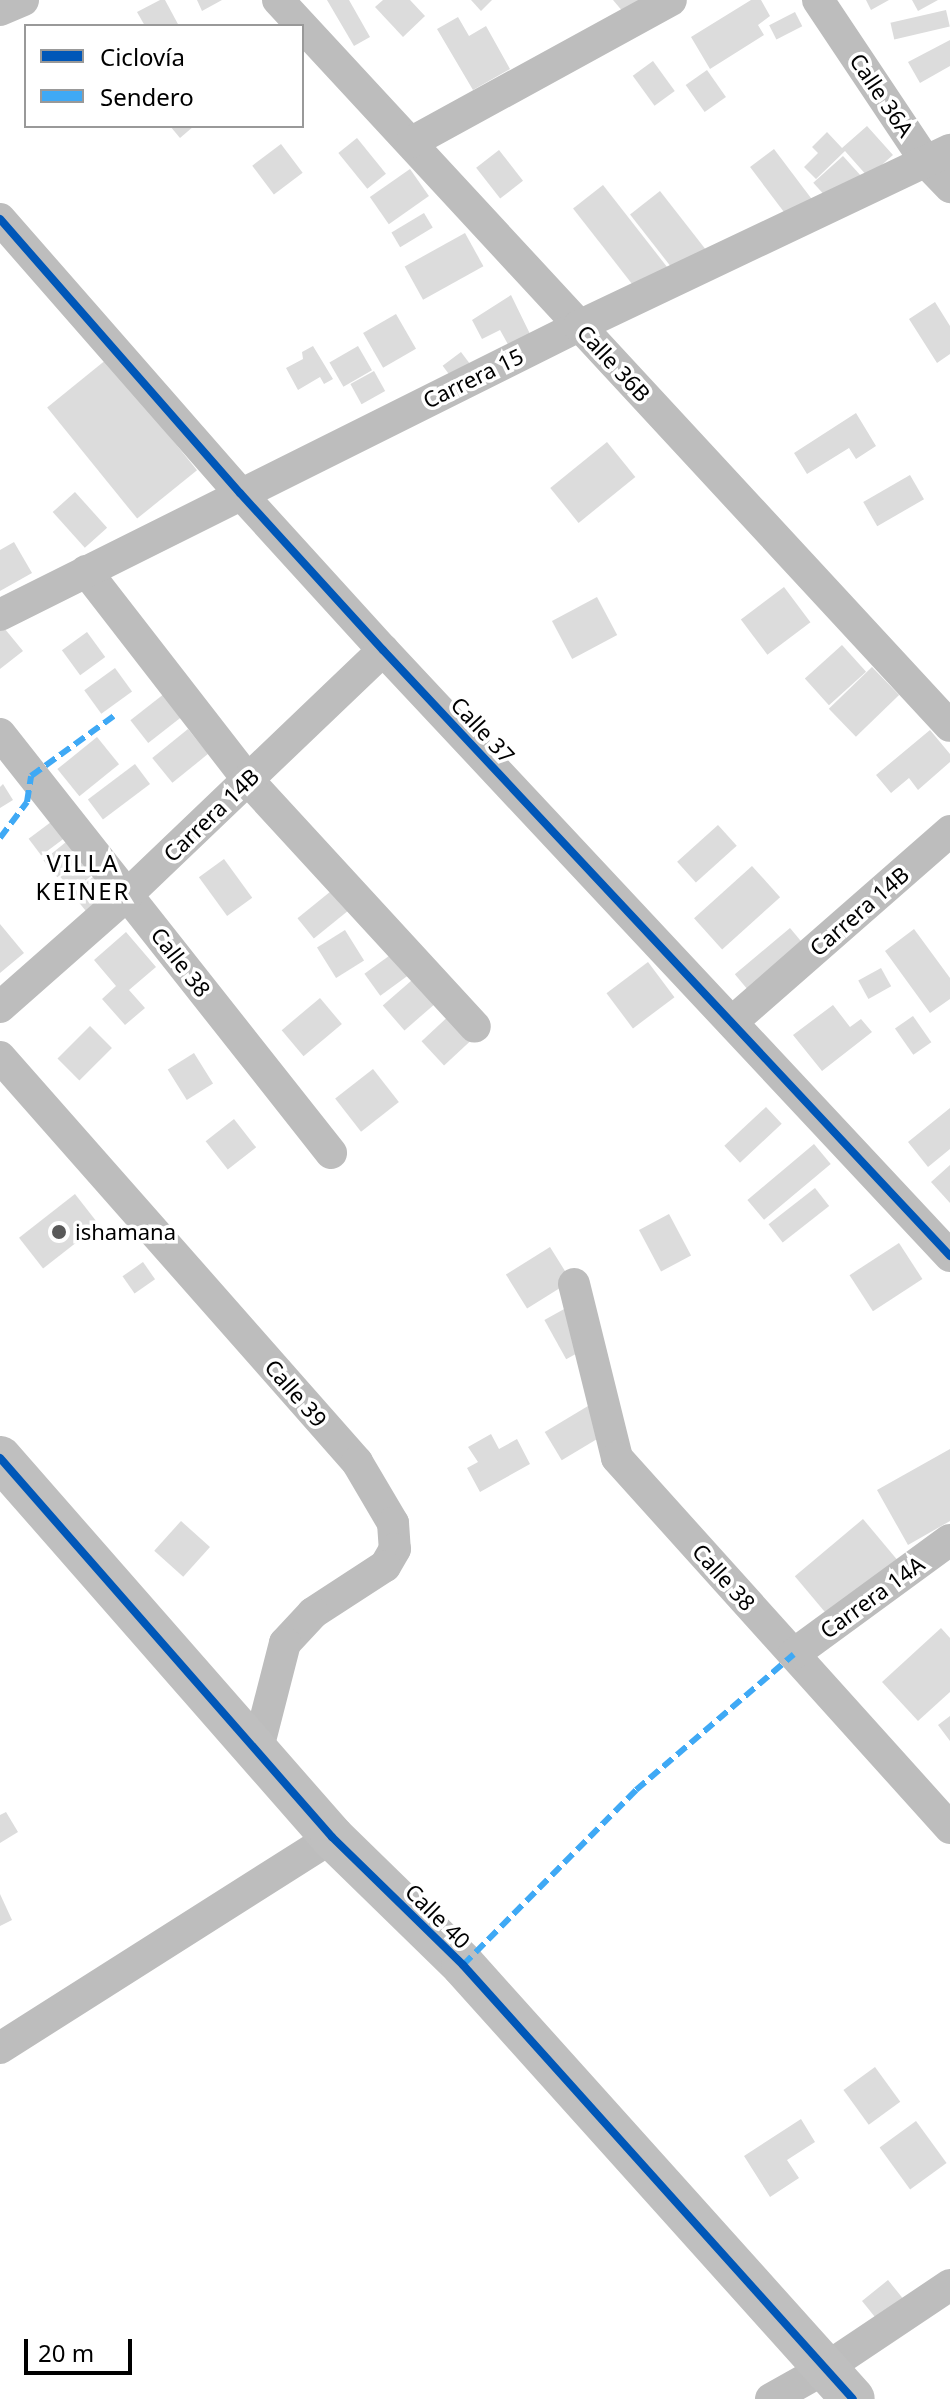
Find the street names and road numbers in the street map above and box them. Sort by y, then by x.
street label: Calle 36A [845,48,919,142]
street label: Calle 36B [572,319,656,407]
street label: Carrera 15 [419,342,527,414]
street label: Calle 37 [446,691,520,769]
street label: Carrera 14B [158,763,264,867]
street label: Carrera 14B [804,861,914,961]
street label: Calle 38 [146,922,216,1002]
street label: Calle 39 [260,1354,332,1432]
street label: Calle 38 [687,1538,761,1616]
street label: Carrera 14A [815,1550,929,1644]
street label: Calle 40 [400,1878,476,1954]

